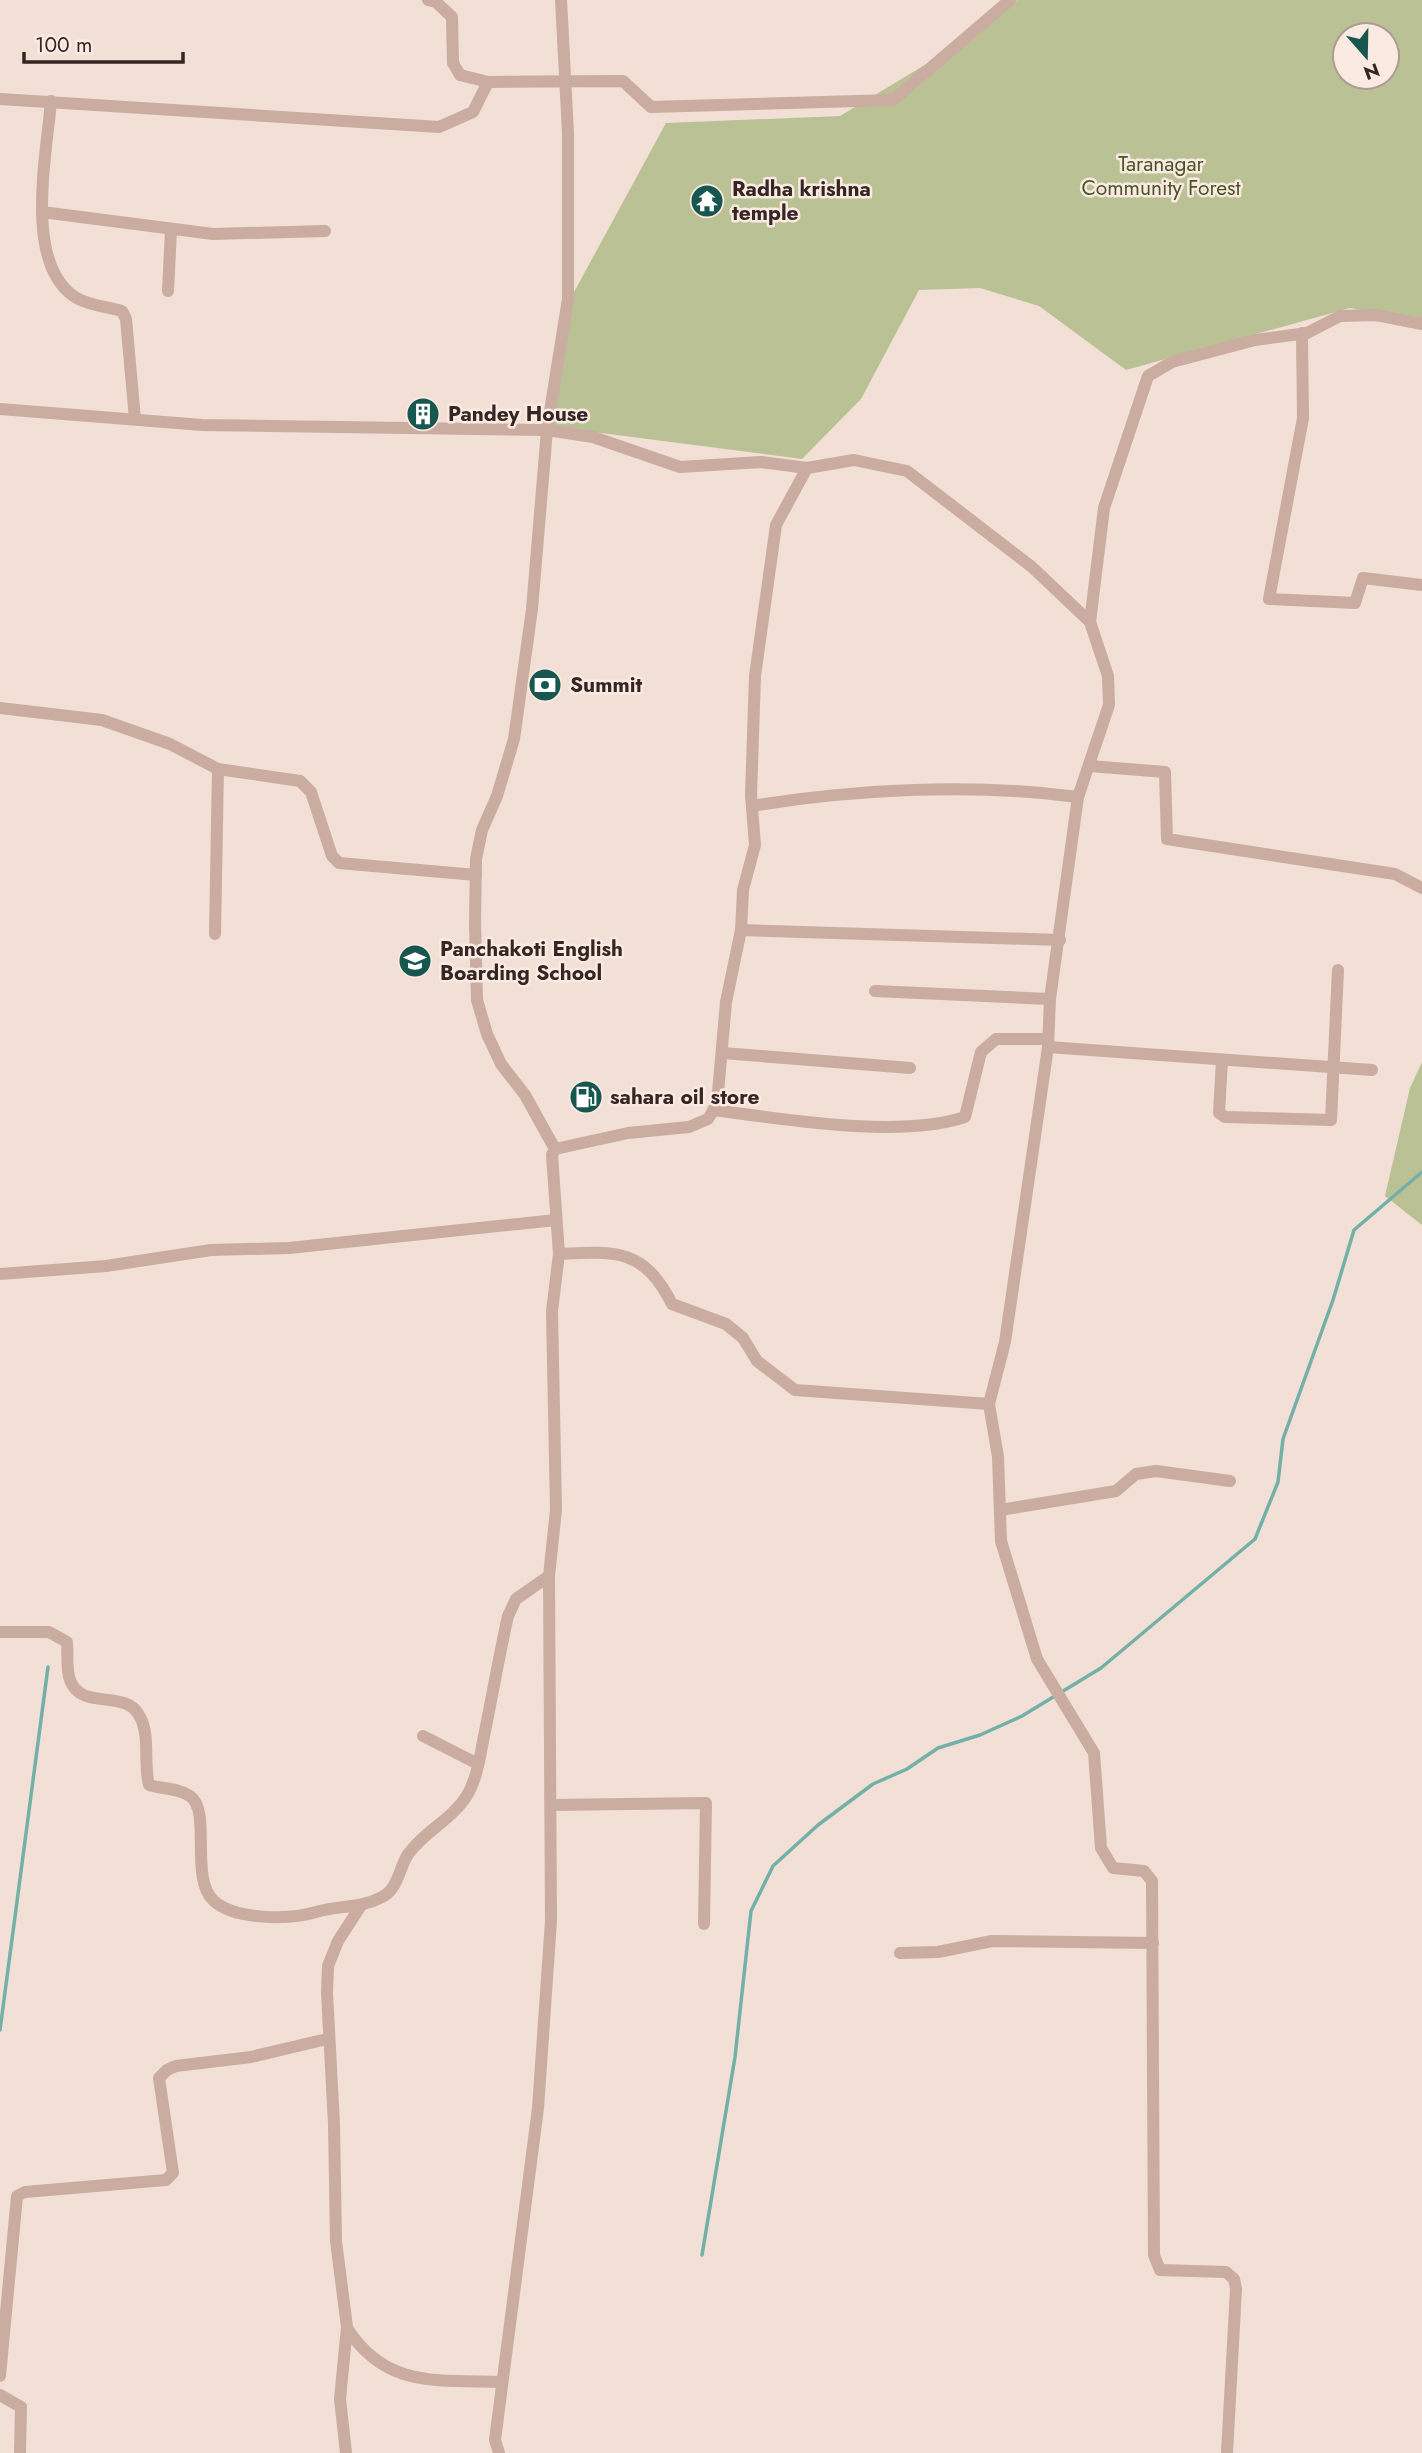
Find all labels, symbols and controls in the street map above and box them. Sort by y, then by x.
scale bar [24,21,184,65]
north arrow [1331,21,1401,91]
text: 100 m [35,30,92,60]
text: N [1360,56,1383,87]
park label: Taranagar Community Forest [1081,149,1241,203]
place label: Radha krishna temple [732,174,871,228]
temple icon: Radha krishna temple [688,182,726,220]
building icon: Pandey House [404,395,442,433]
place label: Pandey House [448,399,588,429]
bank icon: Summit [526,666,564,704]
place label: Summit [570,670,642,700]
place label: Panchakoti English Boarding School [440,934,623,988]
school or university icon: Panchakoti English Boarding School [396,942,434,980]
fuel station icon: sahara oil store [567,1078,605,1116]
place label: sahara oil store [610,1082,760,1112]

